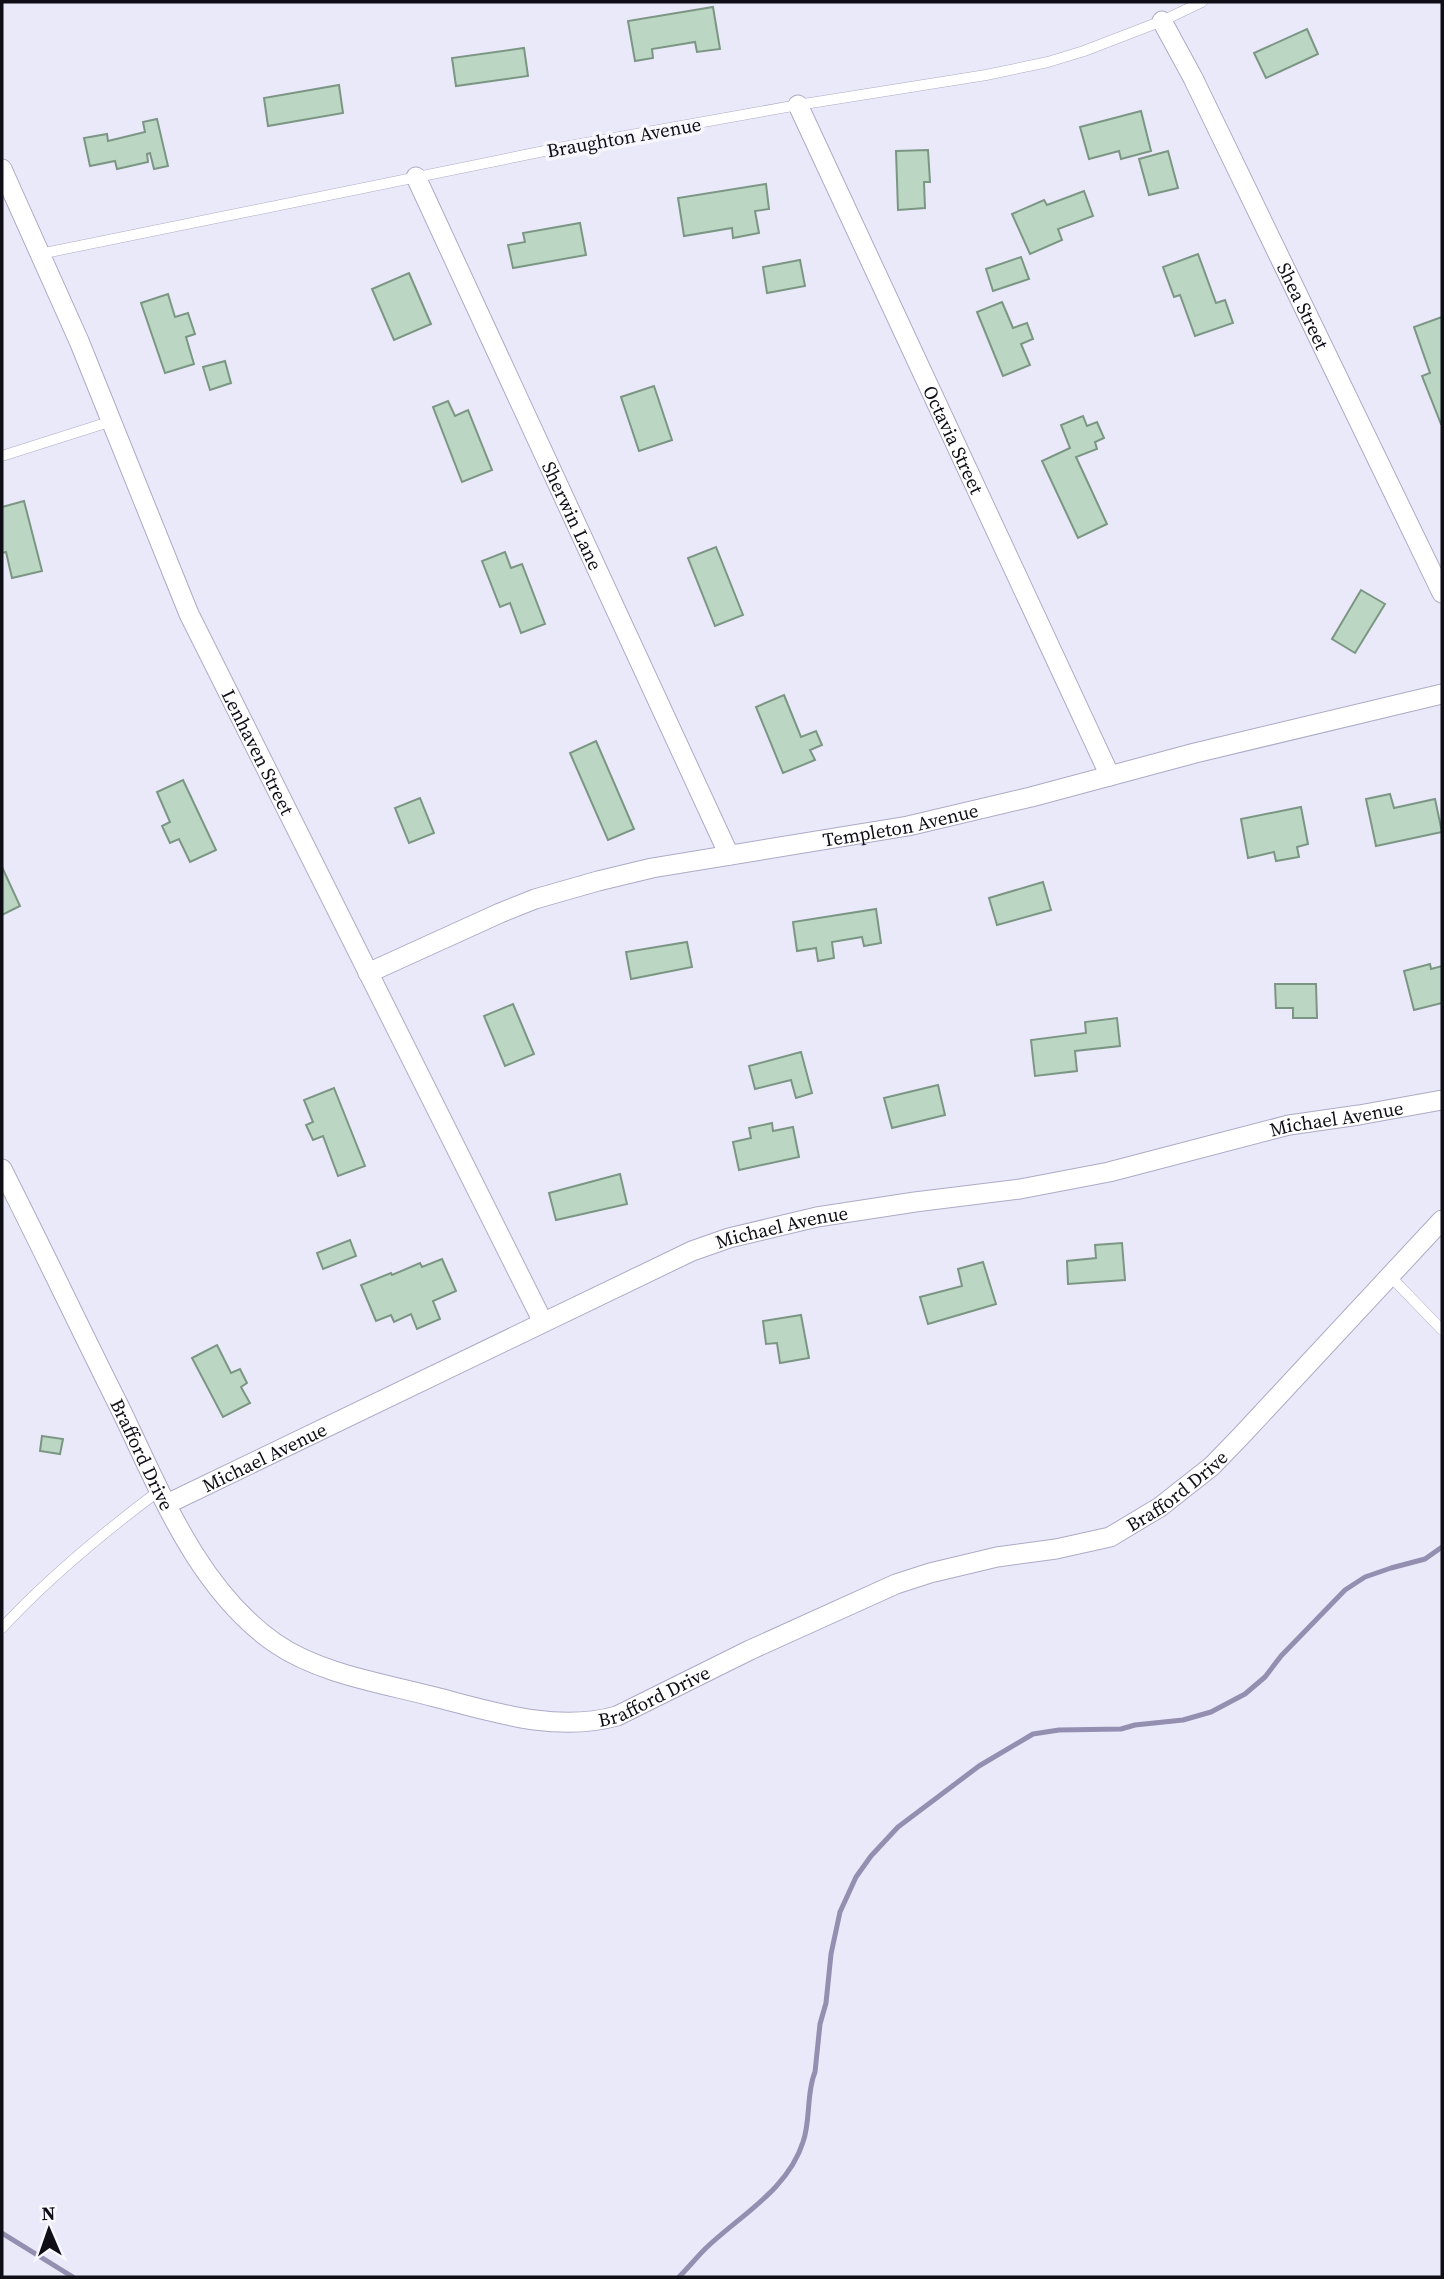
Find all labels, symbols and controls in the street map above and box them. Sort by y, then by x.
street label: Braughton Avenue [545,111,703,163]
street label: Shea Street [1271,258,1336,354]
street label: Octavia Street [917,381,990,499]
street label: Sherwin Lane [536,457,609,574]
street label: Lenhaven Street [216,685,301,820]
street label: Templeton Avenue [821,797,981,853]
street label: Michael Avenue [1267,1094,1405,1143]
street label: Michael Avenue [712,1199,850,1255]
street label: Brafford Drive [104,1394,180,1515]
street label: Michael Avenue [198,1416,331,1498]
street label: Brafford Drive [1121,1445,1233,1537]
street label: Brafford Drive [596,1659,714,1733]
north arrow [14,2195,84,2265]
text: N [41,2200,56,2226]

